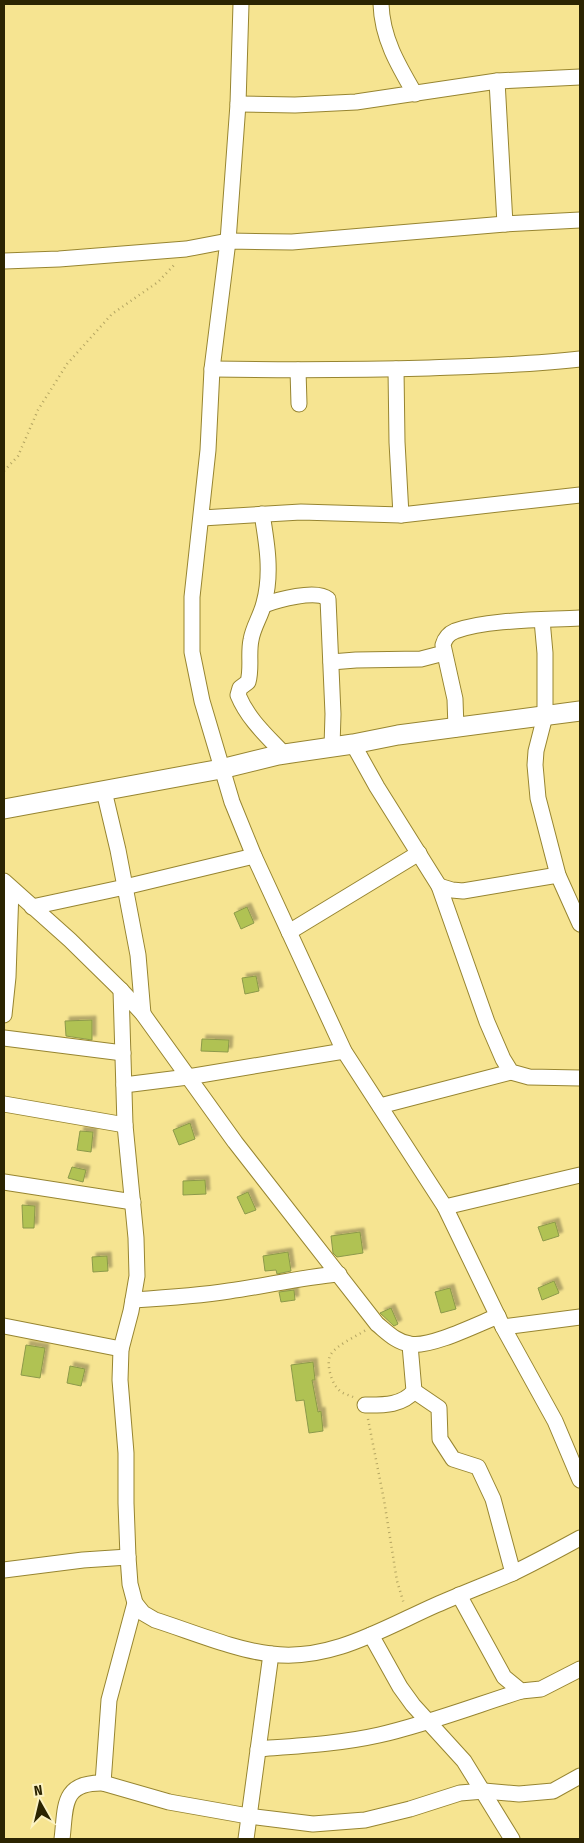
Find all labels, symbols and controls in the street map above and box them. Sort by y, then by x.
north arrow [15,1778,65,1828]
text: N [33,1782,44,1800]

